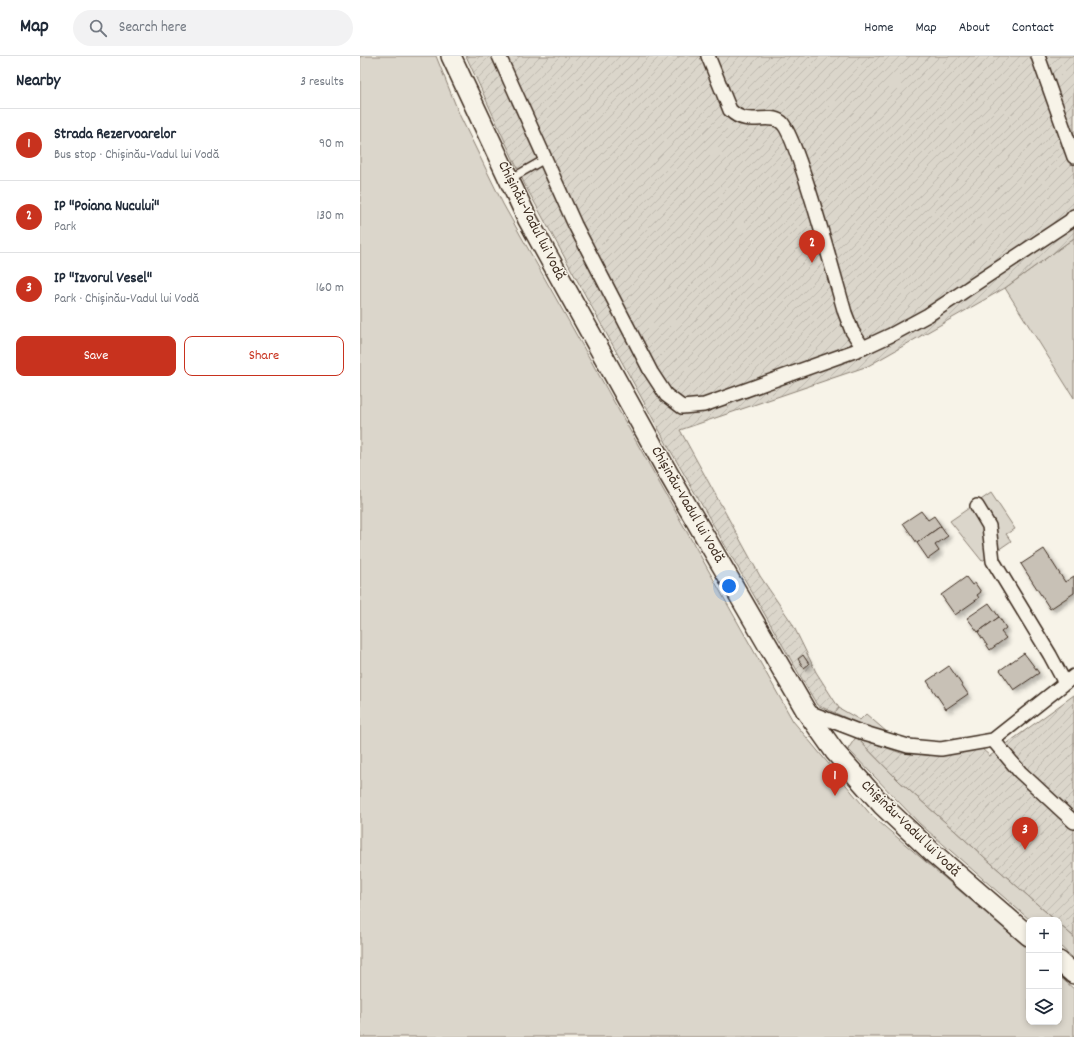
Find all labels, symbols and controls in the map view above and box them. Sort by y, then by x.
search box [73,10,353,46]
text: Map [20,14,49,41]
icon: search [87,17,109,39]
text: Search here [119,17,187,39]
text: Home [864,18,893,38]
text: Map [915,18,937,38]
text: About [959,18,990,38]
text: Contact [1012,18,1054,38]
text: Nearby [16,70,60,94]
text: 3 results [300,73,344,92]
text: Strada Rezervoarelor [54,124,176,146]
text: 1 [28,135,30,154]
text: 90 m [319,135,344,154]
text: Bus stop · Chișinău-Vadul lui Vodă [54,146,219,165]
street label: Chișinău-Vadul lui Vodă [491,157,571,285]
text: IP "Poiana Nucului" [54,196,159,218]
text: 2 [26,207,32,226]
text: 130 m [316,207,344,226]
text: Park [54,218,76,237]
pin: 2 [799,230,825,263]
text: IP "Izvorul Vesel" [54,268,152,290]
text: 3 [26,279,32,298]
text: 160 m [316,279,344,298]
text: Park · Chișinău-Vadul lui Vodă [54,290,199,309]
button: Save [16,336,176,376]
button: Share [184,336,344,376]
street label: Chișinău-Vadul lui Vodă [645,443,730,568]
your location [719,576,739,596]
pin: 1 [822,763,848,796]
street label: Chișinău-Vadul lui Vodă [855,775,965,883]
pin: 3 [1012,817,1038,850]
map controls [1026,917,1062,1025]
button: + [1026,917,1062,953]
button: − [1026,953,1062,989]
button: layers [1026,989,1062,1025]

